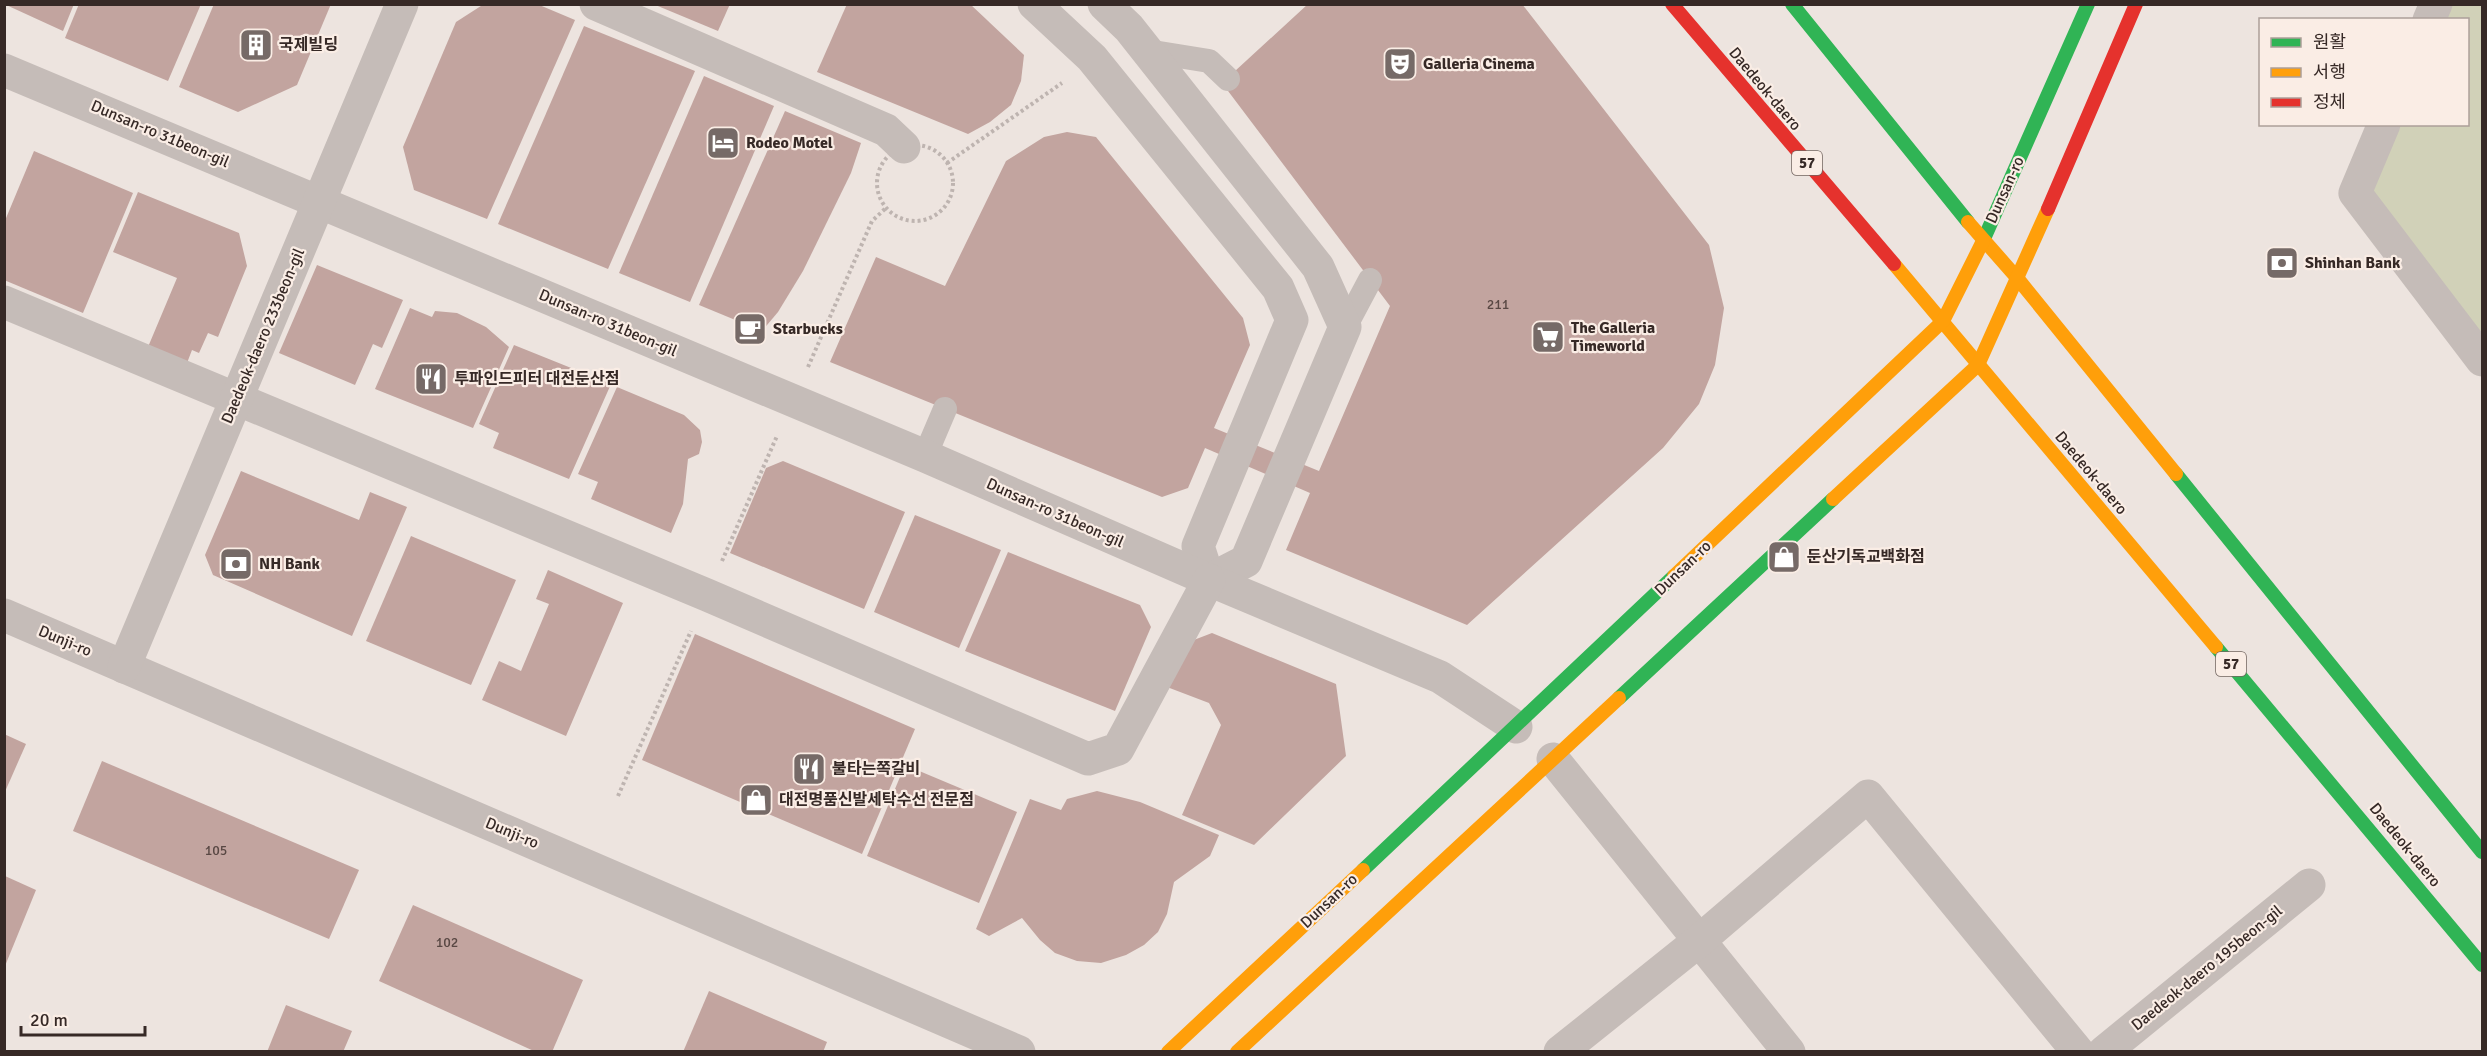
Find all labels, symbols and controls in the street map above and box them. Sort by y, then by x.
legend [2259,18,2469,126]
building icon: 국제빌딩 [238,27,274,63]
text: 원활 [2313,31,2346,53]
place label: 국제빌딩 [279,35,338,55]
street label: Daedeok-daero [1724,43,1806,135]
theatre icon: Galleria Cinema [1382,46,1418,82]
place label: Galleria Cinema [1423,54,1535,74]
text: 서행 [2313,61,2346,83]
text: 정체 [2313,91,2346,113]
street label: Dunsan-ro 31beon-gil [88,96,233,172]
hotel icon: Rodeo Motel [705,125,741,161]
place label: Rodeo Motel [746,133,833,153]
road number: 57 [1792,151,1822,175]
street label: Dunsan-ro [1981,153,2029,227]
street label: Daedeok-daero 233beon-gil [217,245,309,427]
bank icon: Shinhan Bank [2264,245,2300,281]
place label: Shinhan Bank [2305,253,2401,273]
street label: Dunsan-ro 31beon-gil [536,285,681,361]
house number: 211 [1487,296,1509,313]
cafe icon: Starbucks [732,311,768,347]
place label: The Galleria Timeworld [1571,318,1655,356]
place label: Starbucks [773,319,843,339]
supermarket icon: The Galleria Timeworld [1530,319,1566,355]
restaurant icon: 투파인드피터 대전둔산점 [413,361,449,397]
place label: 투파인드피터 대전둔산점 [454,369,619,389]
street label: Daedeok-daero [2050,427,2132,519]
street label: Dunsan-ro 31beon-gil [983,474,1127,552]
street label: Dunsan-ro [1650,536,1716,600]
shop icon: 둔산기독교백화점 [1766,539,1802,575]
bank icon: NH Bank [218,546,254,582]
place label: 둔산기독교백화점 [1807,547,1925,567]
place label: NH Bank [259,554,320,574]
street label: Dunji-ro [35,621,95,661]
road number: 57 [2216,652,2246,676]
restaurant icon: 불타는쪽갈비 [791,751,827,787]
place label: 불타는쪽갈비 [832,759,920,779]
shop icon: 대전명품신발세탁수선 전문점 [738,782,774,818]
place label: 대전명품신발세탁수선 전문점 [779,790,974,810]
street label: Daedeok-daero [2365,799,2445,891]
street label: Dunji-ro [482,813,542,853]
house number: 105 [205,842,227,859]
street label: Dunsan-ro [1296,869,1362,933]
street label: Daedeok-daero 195beon-gil [2127,901,2287,1035]
house number: 102 [436,934,458,951]
scale bar [21,999,146,1037]
text: 20 m [30,1009,68,1031]

